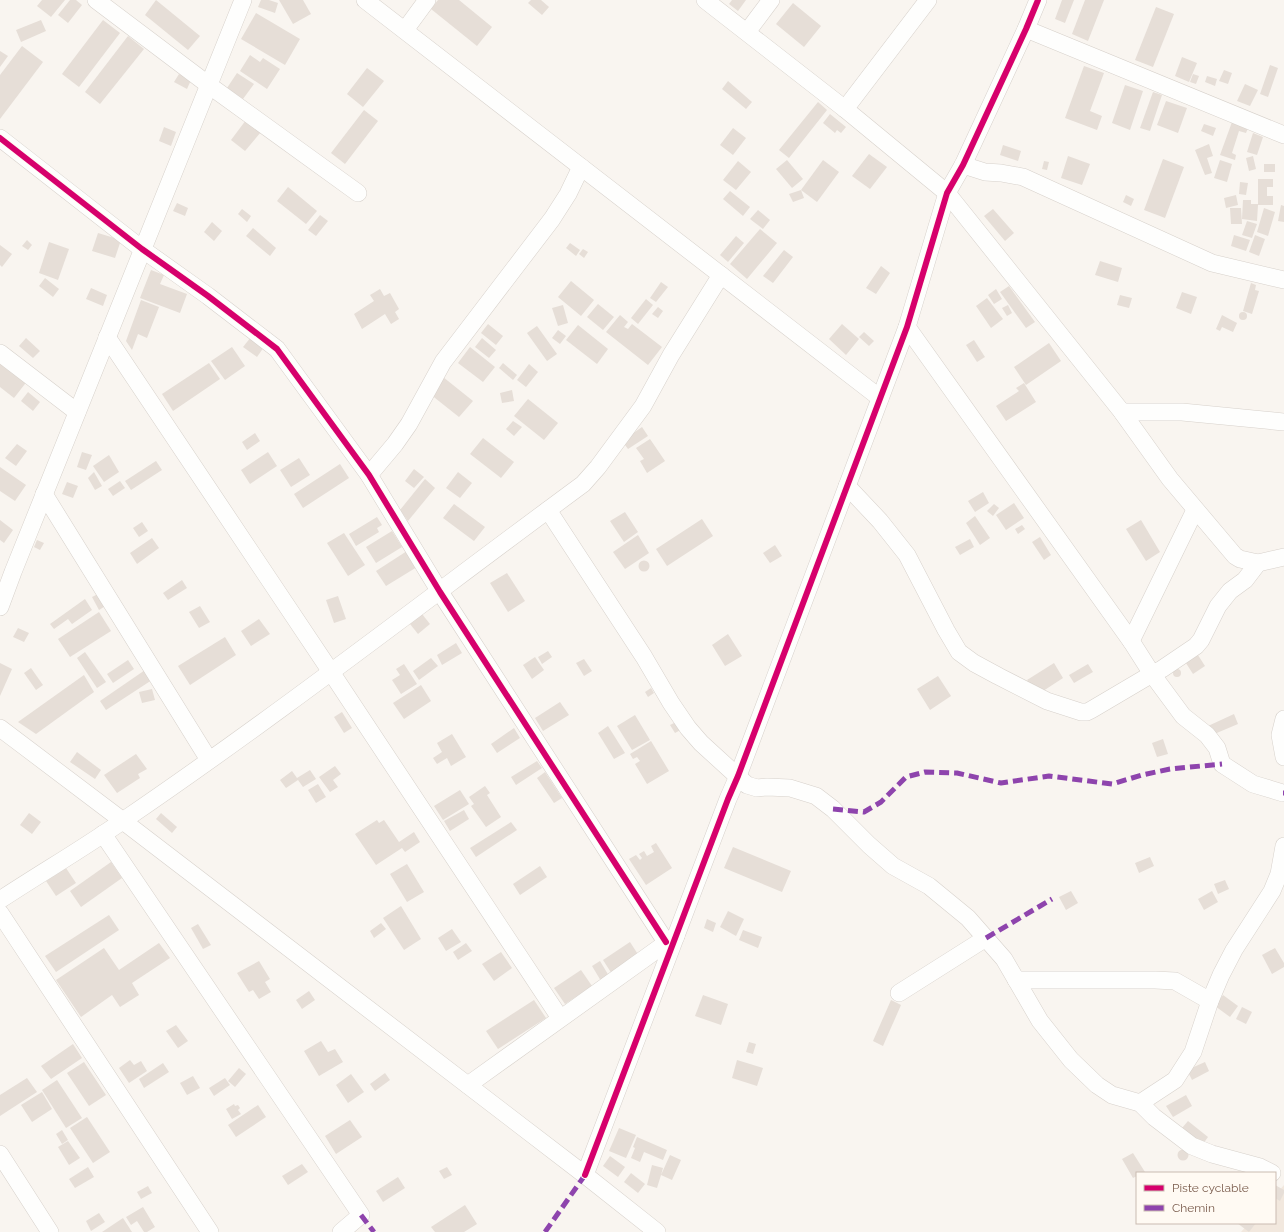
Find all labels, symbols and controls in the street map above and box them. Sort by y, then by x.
legend [1136,1172,1276,1224]
text: Piste cyclable [1172,1181,1249,1195]
text: Chemin [1172,1201,1215,1215]

